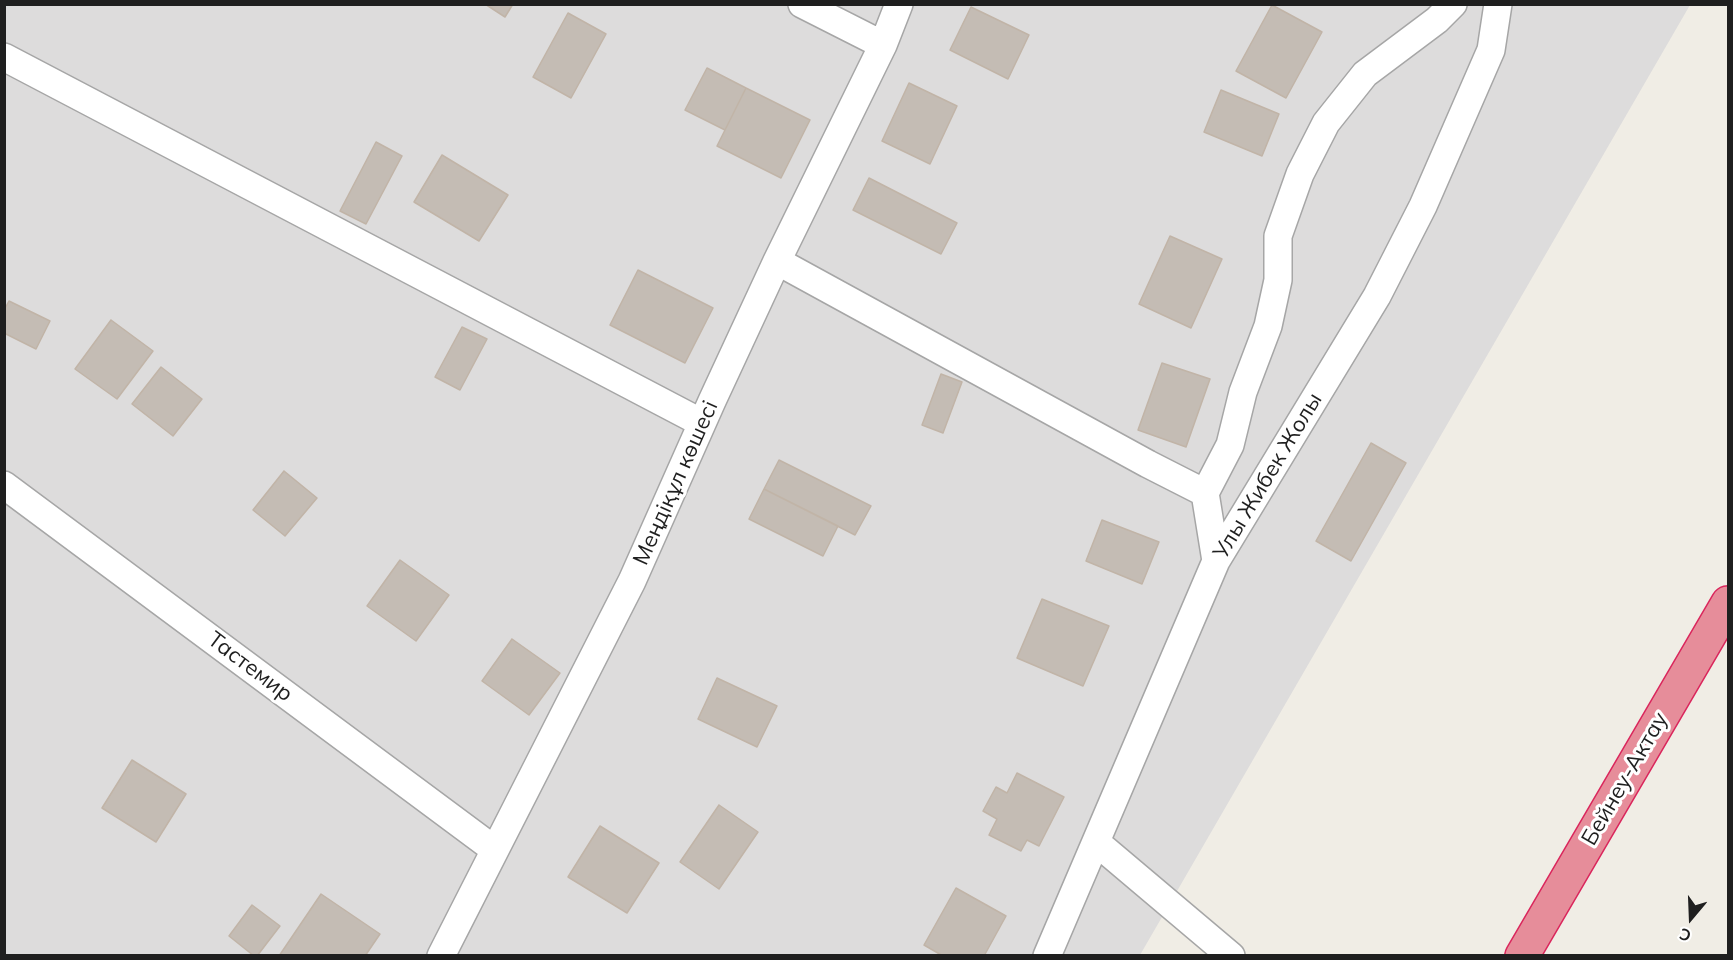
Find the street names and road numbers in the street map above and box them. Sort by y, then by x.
street label: Улы Жибек Жолы [1208,388,1328,564]
street label: Меңдіқұл көшесі [628,397,724,569]
street label: Тастемир [202,626,298,708]
street label: Бейнеу-Актау [1576,708,1674,850]

